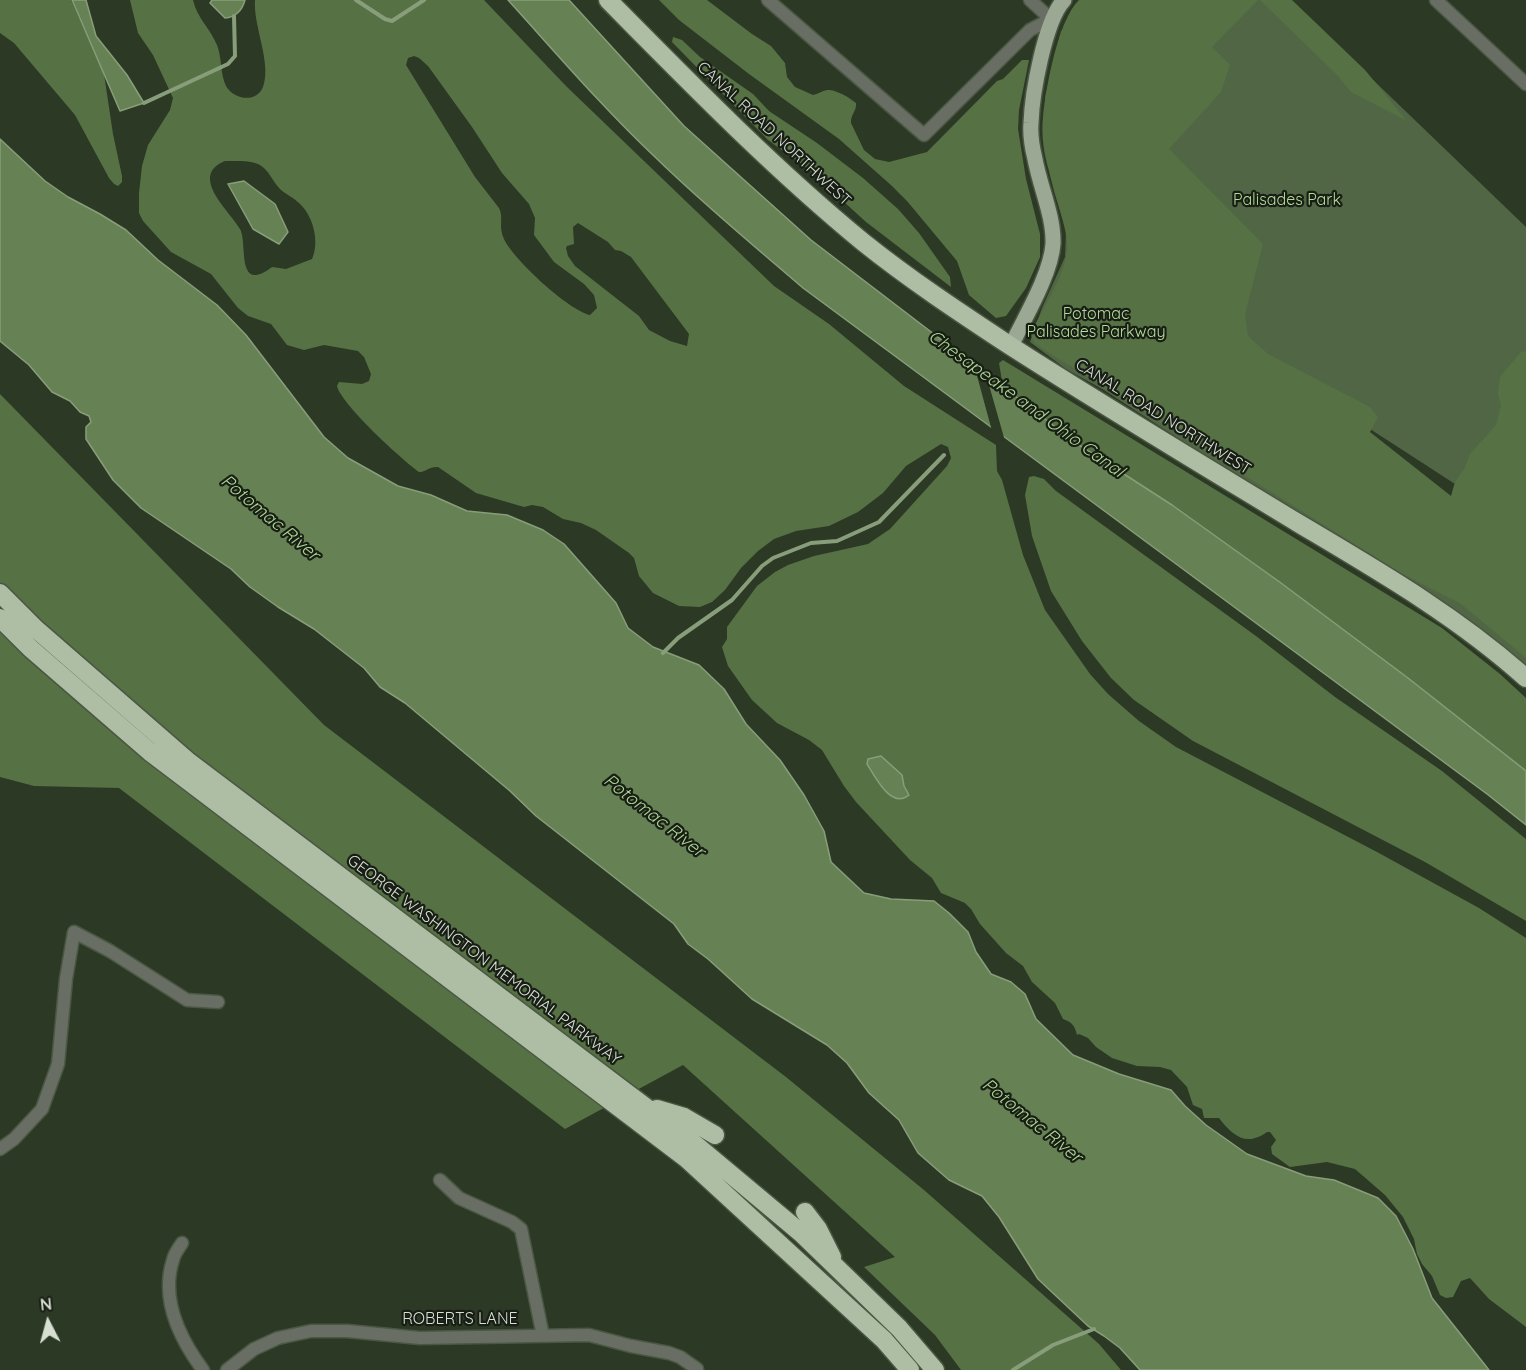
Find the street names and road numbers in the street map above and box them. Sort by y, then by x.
street label: CANAL ROAD NORTHWEST [693,58,855,210]
street label: CANAL ROAD NORTHWEST [1072,355,1254,479]
street label: GEORGE WASHINGTON MEMORIAL PARKWAY [343,851,625,1069]
street label: ROBERTS LANE [402,1309,518,1329]

